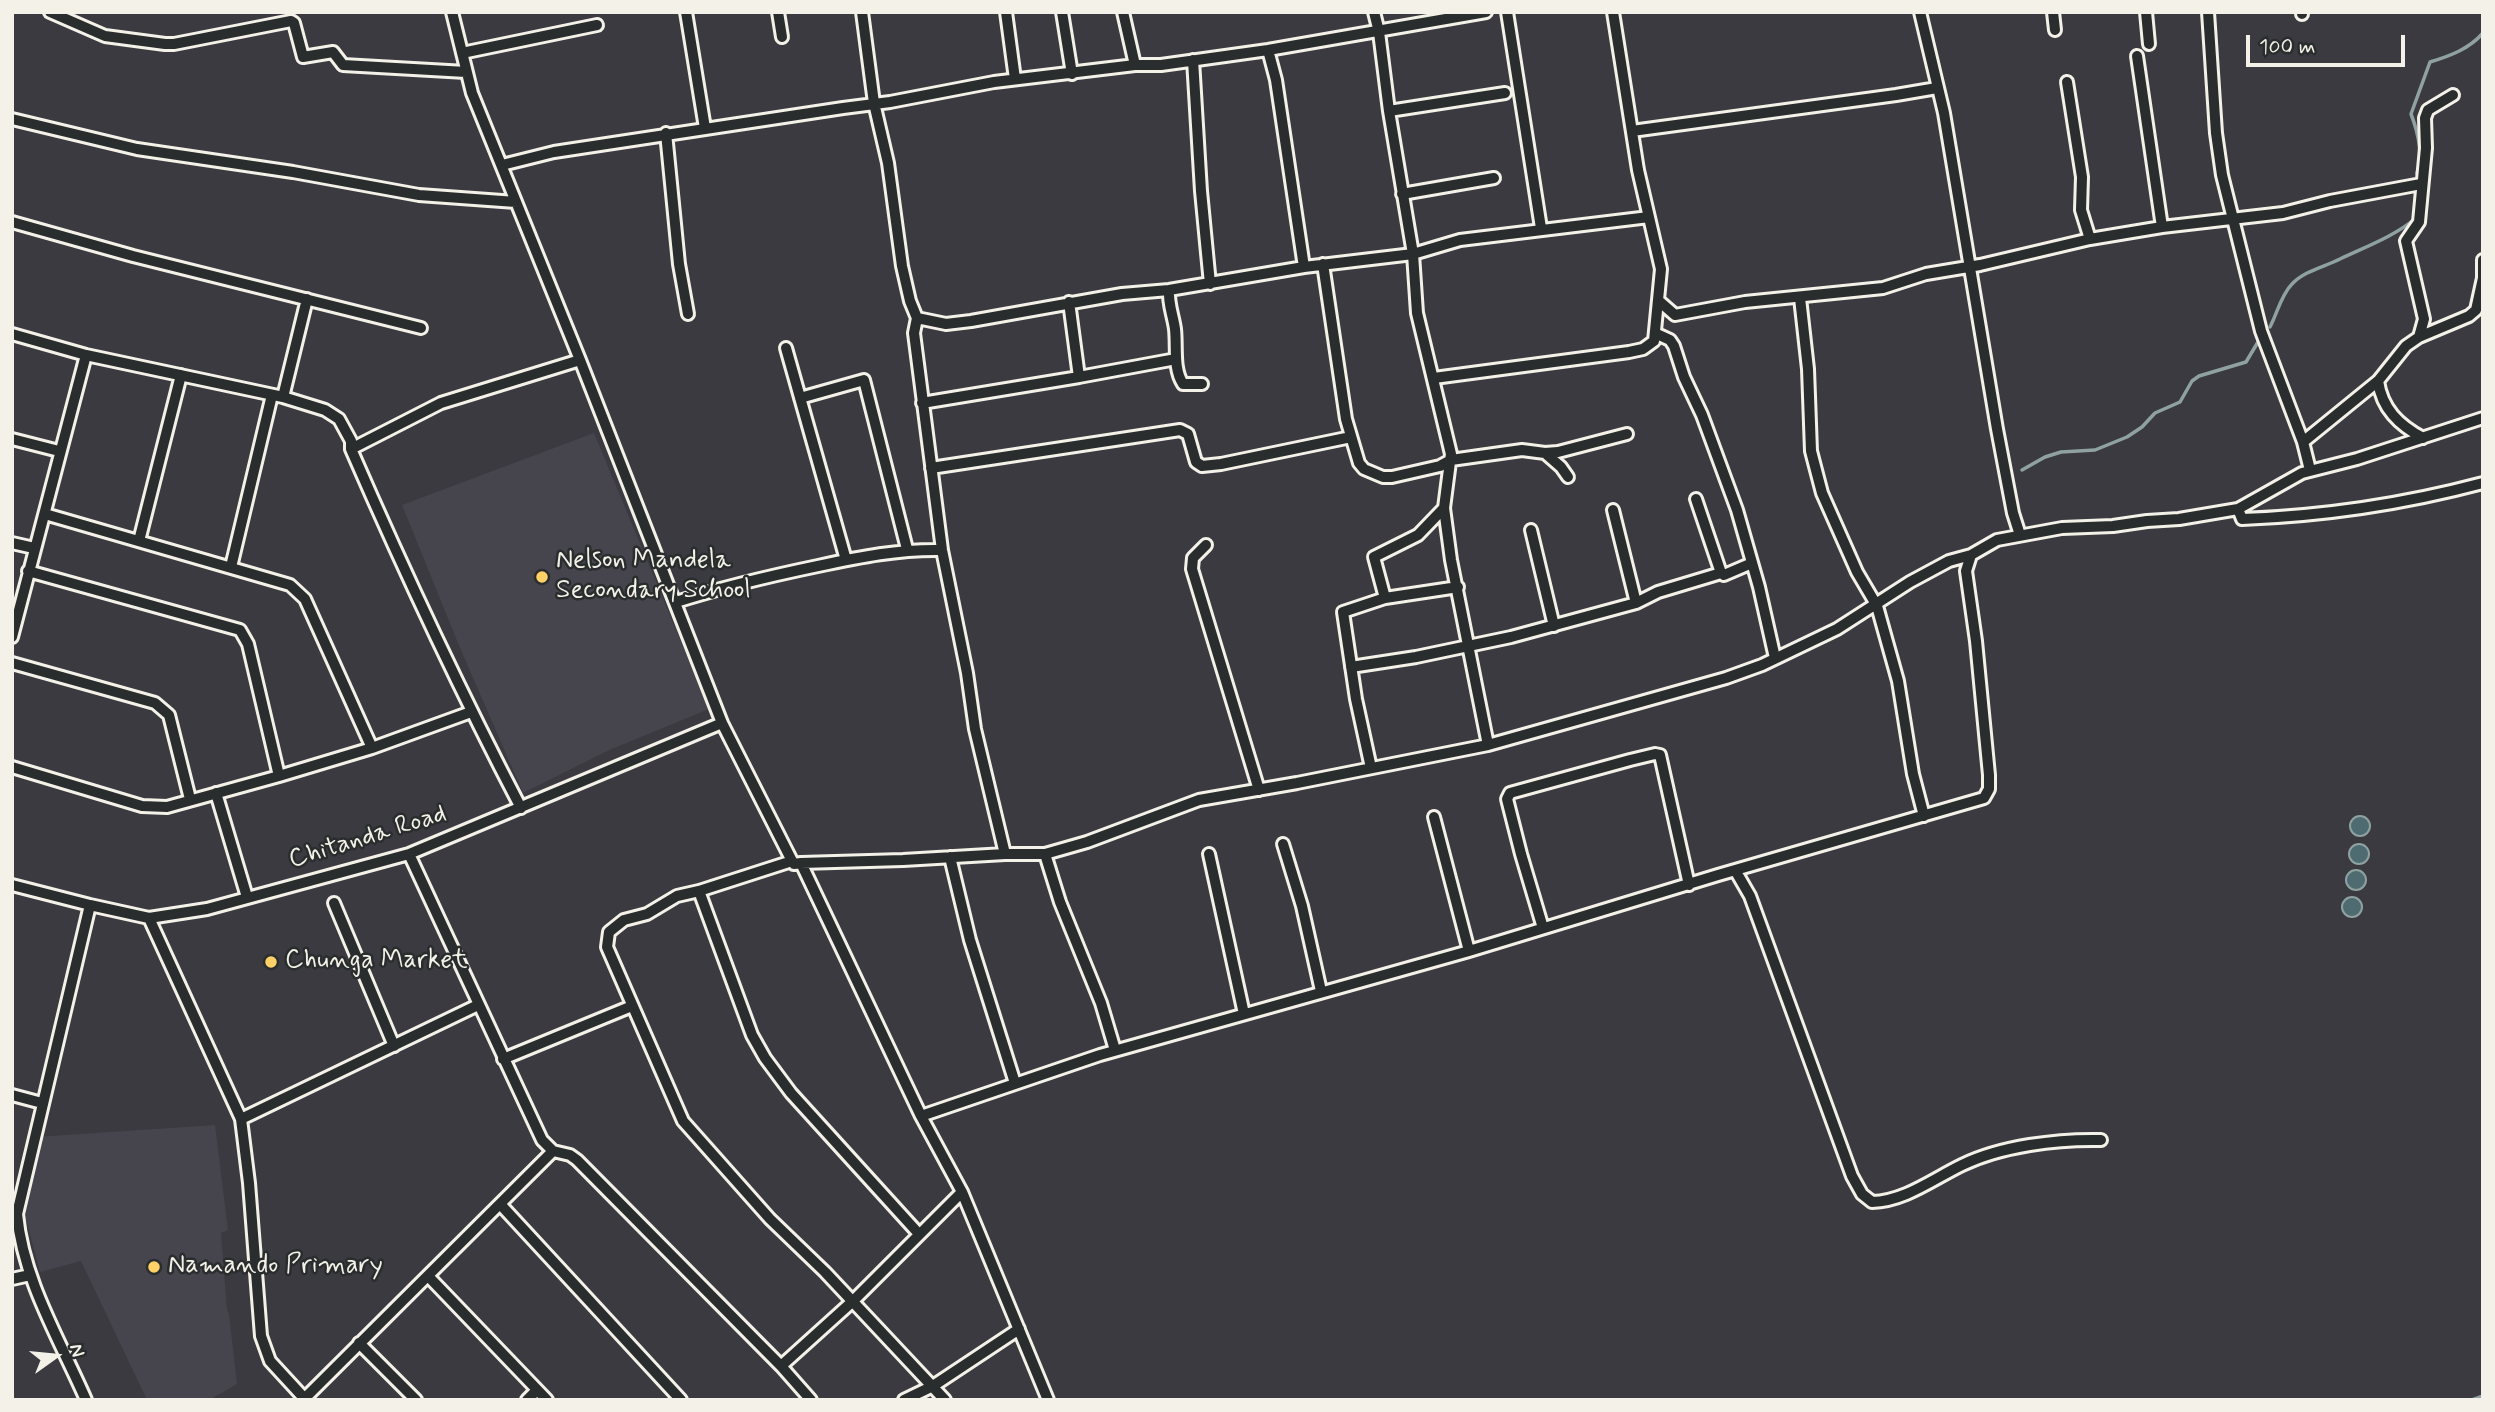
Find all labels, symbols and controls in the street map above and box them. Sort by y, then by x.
scale bar [2250,21,2409,65]
text: 100 m [2259,33,2315,61]
place label: Nelson Mandela Secondary School [556,546,751,608]
marker: Nelson Mandela Secondary School [534,569,550,585]
street label: Chitanda Road [285,799,451,877]
place label: Chunga Market [285,946,468,978]
marker: Chunga Market [263,954,279,970]
place label: Namando Primary [168,1251,383,1283]
marker: Namando Primary [146,1259,162,1275]
north arrow [21,1321,91,1391]
text: N [63,1341,90,1360]

